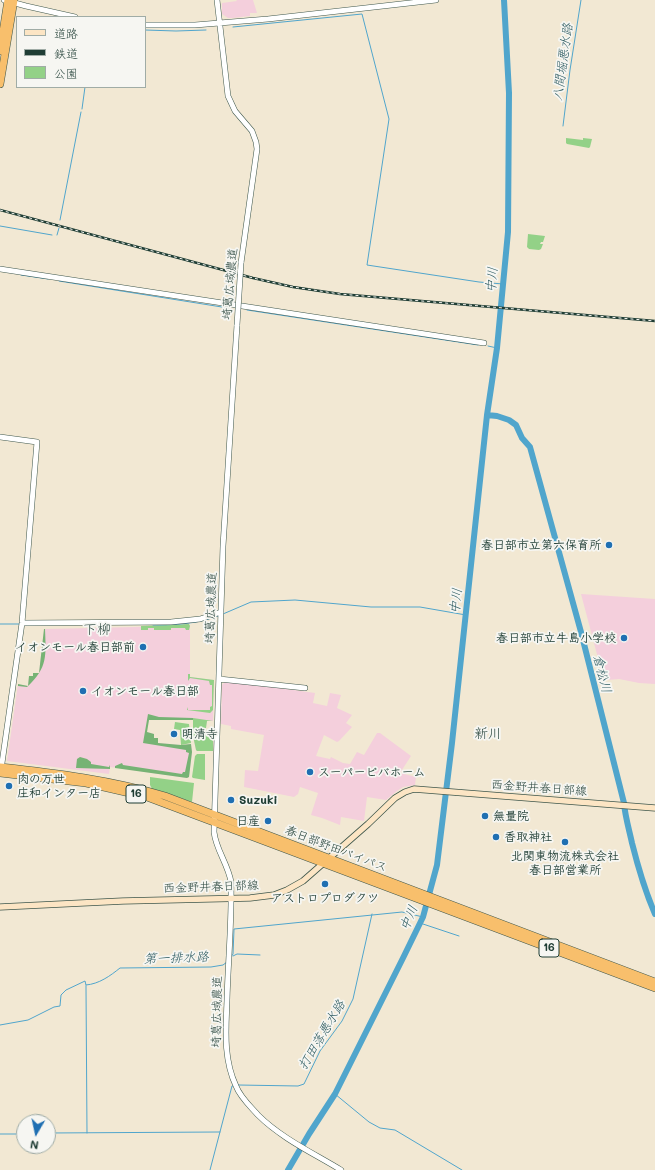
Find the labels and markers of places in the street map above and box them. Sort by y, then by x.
place label: 春日部市立第六保育所 [481,538,601,552]
marker: 春日部市立第六保育所 [604,540,614,550]
place label: 春日部市立牛島小学校 [496,631,616,645]
marker: 春日部市立牛島小学校 [619,633,629,643]
place label: イオンモール春日部前 [15,640,135,654]
marker: イオンモール春日部前 [138,642,148,652]
place label: イオンモール春日部 [91,684,199,698]
marker: イオンモール春日部 [78,686,88,696]
place label: 明清寺 [182,727,218,741]
marker: 明清寺 [169,729,179,739]
place label: スーパービバホーム [318,765,426,779]
marker: スーパービバホーム [305,767,315,777]
place label: 肉の万世 庄和インター店 [17,772,101,800]
marker: 肉の万世 庄和インター店 [4,781,14,791]
place label: Suzuki [239,793,278,807]
marker: Suzuki [226,795,236,805]
place label: 無量院 [493,809,529,823]
marker: 無量院 [480,811,490,821]
place label: 日産 [236,814,260,828]
marker: 日産 [263,816,273,826]
place label: 香取神社 [504,830,552,844]
marker: 香取神社 [491,832,501,842]
marker: 北関東物流株式会社 春日部営業所 [560,837,570,847]
place label: 北関東物流株式会社 春日部営業所 [511,849,619,877]
marker: アストロプロダクツ [320,879,330,889]
place label: アストロプロダクツ [271,891,379,905]

